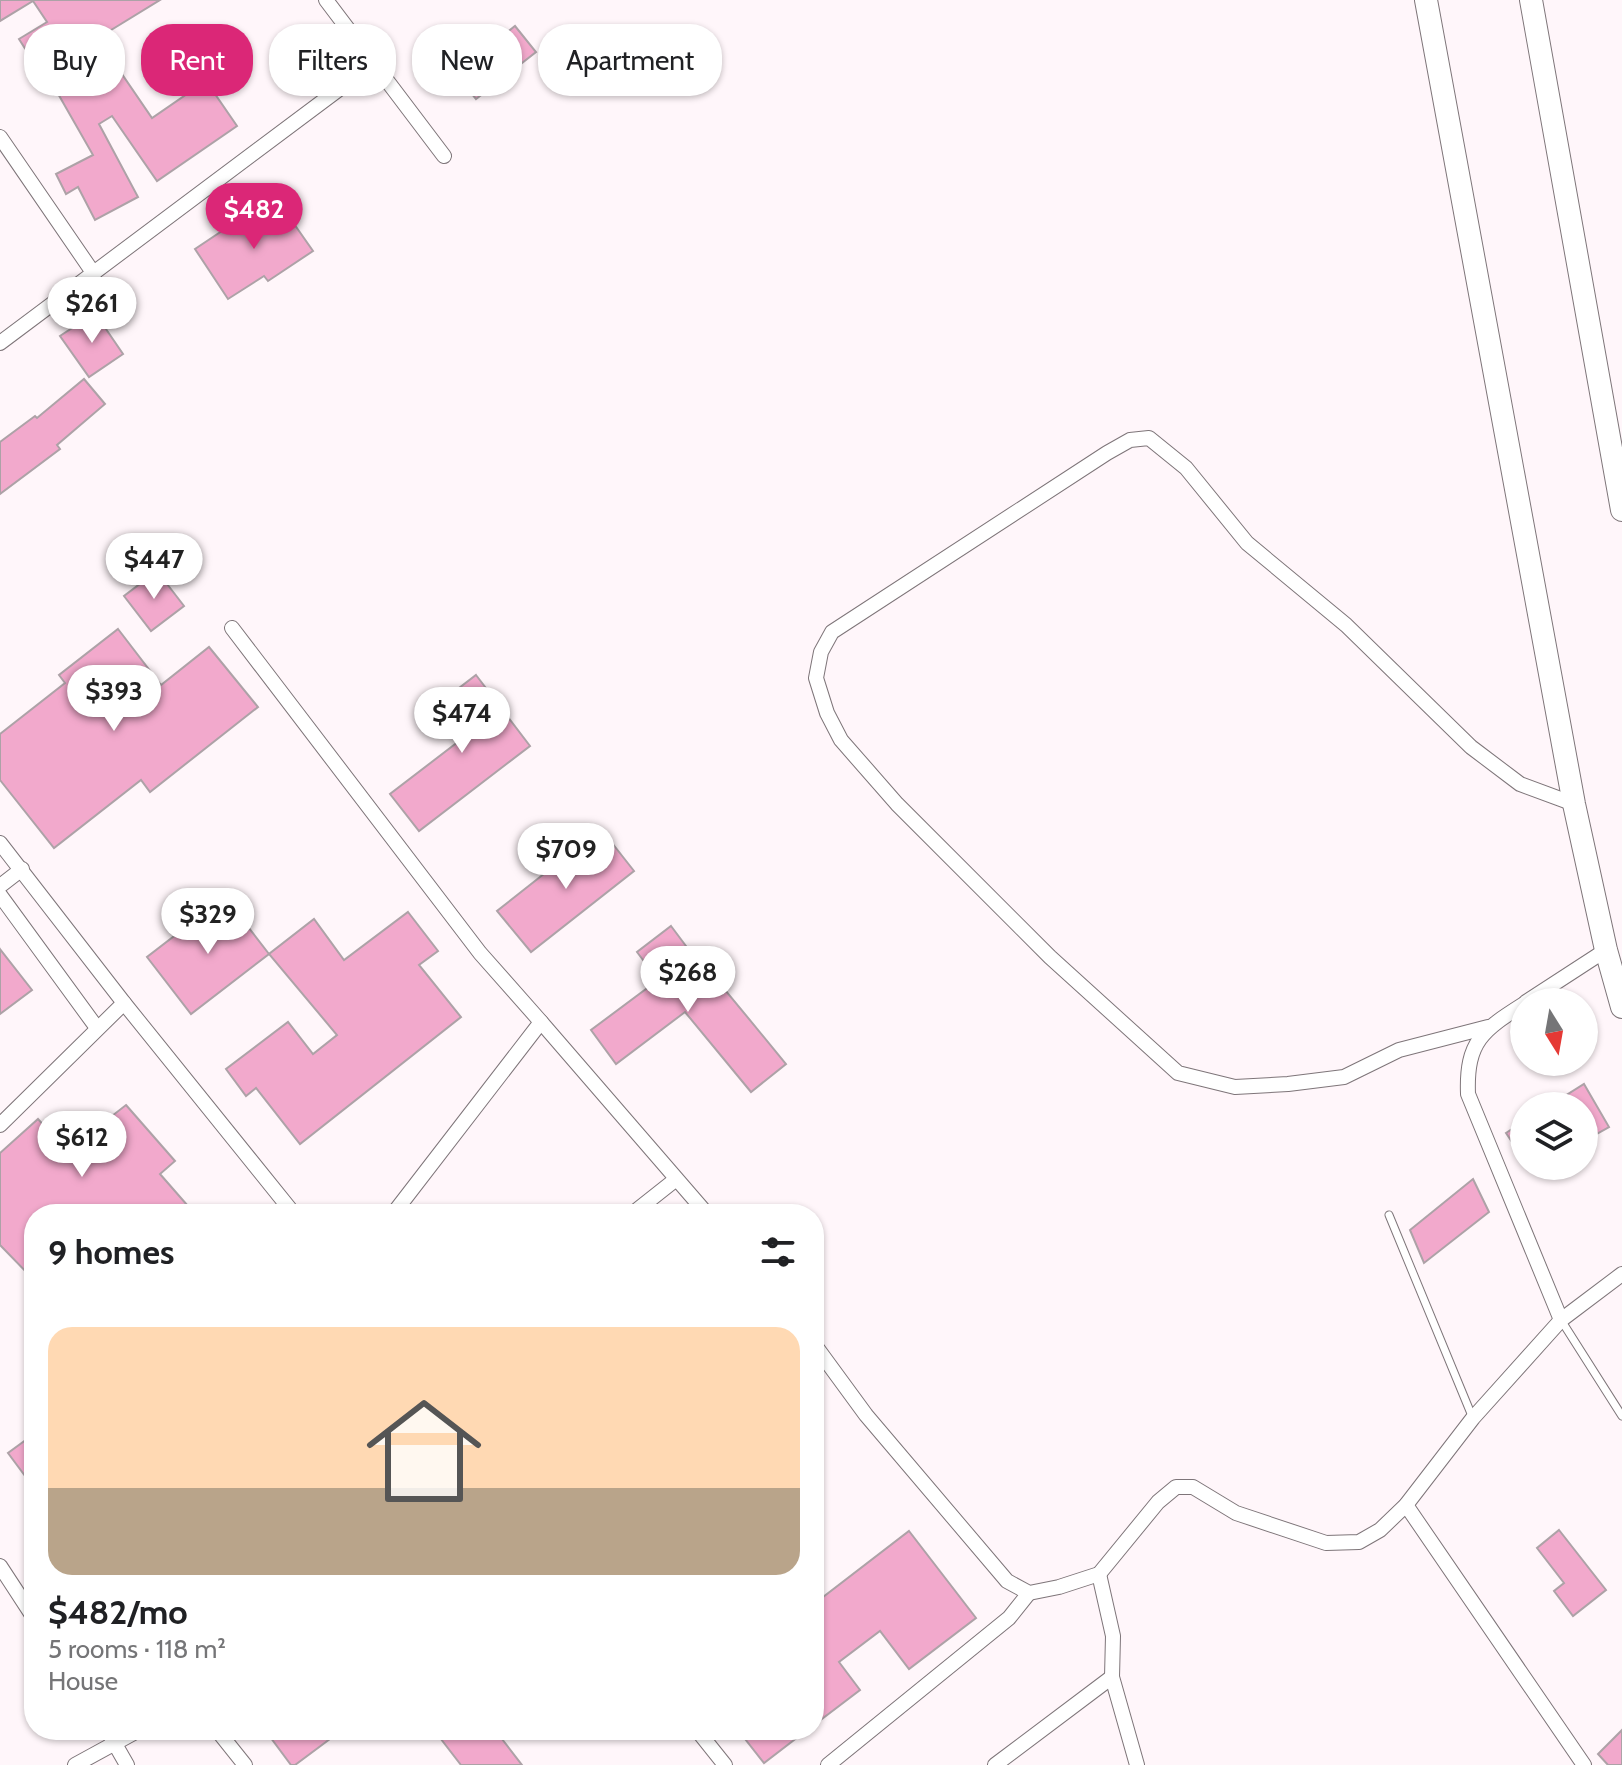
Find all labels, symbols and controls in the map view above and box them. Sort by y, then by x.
chip: Buy [24,24,125,96]
chip: Rent [141,24,253,96]
chip: Filters [269,24,396,96]
chip: New [412,24,522,96]
chip: Apartment [538,24,722,96]
pin: $482 [207,183,301,251]
text: $482 [224,193,284,225]
pin: $261 [45,277,139,345]
text: $261 [65,287,119,319]
pin: $447 [107,533,201,601]
text: $447 [124,543,184,575]
pin: $393 [67,665,161,733]
text: $393 [85,675,143,707]
pin: $474 [415,687,509,755]
text: $474 [432,697,492,729]
pin: $709 [519,823,613,891]
text: $709 [535,833,597,865]
pin: $329 [161,888,255,956]
text: $329 [179,898,237,930]
pin: $268 [641,946,735,1014]
text: $268 [658,956,718,988]
north arrow [1510,988,1598,1076]
map controls [1510,988,1598,1180]
button: layers [1510,1092,1598,1180]
pin: $612 [35,1111,129,1179]
text: $612 [55,1121,109,1153]
icon: filters [756,1230,800,1274]
text: 9 homes [48,1231,174,1273]
icon: home [352,1379,496,1523]
text: $482/mo [48,1591,188,1633]
text: 5 rooms · 118 m² [48,1633,226,1665]
text: House [48,1665,118,1697]

